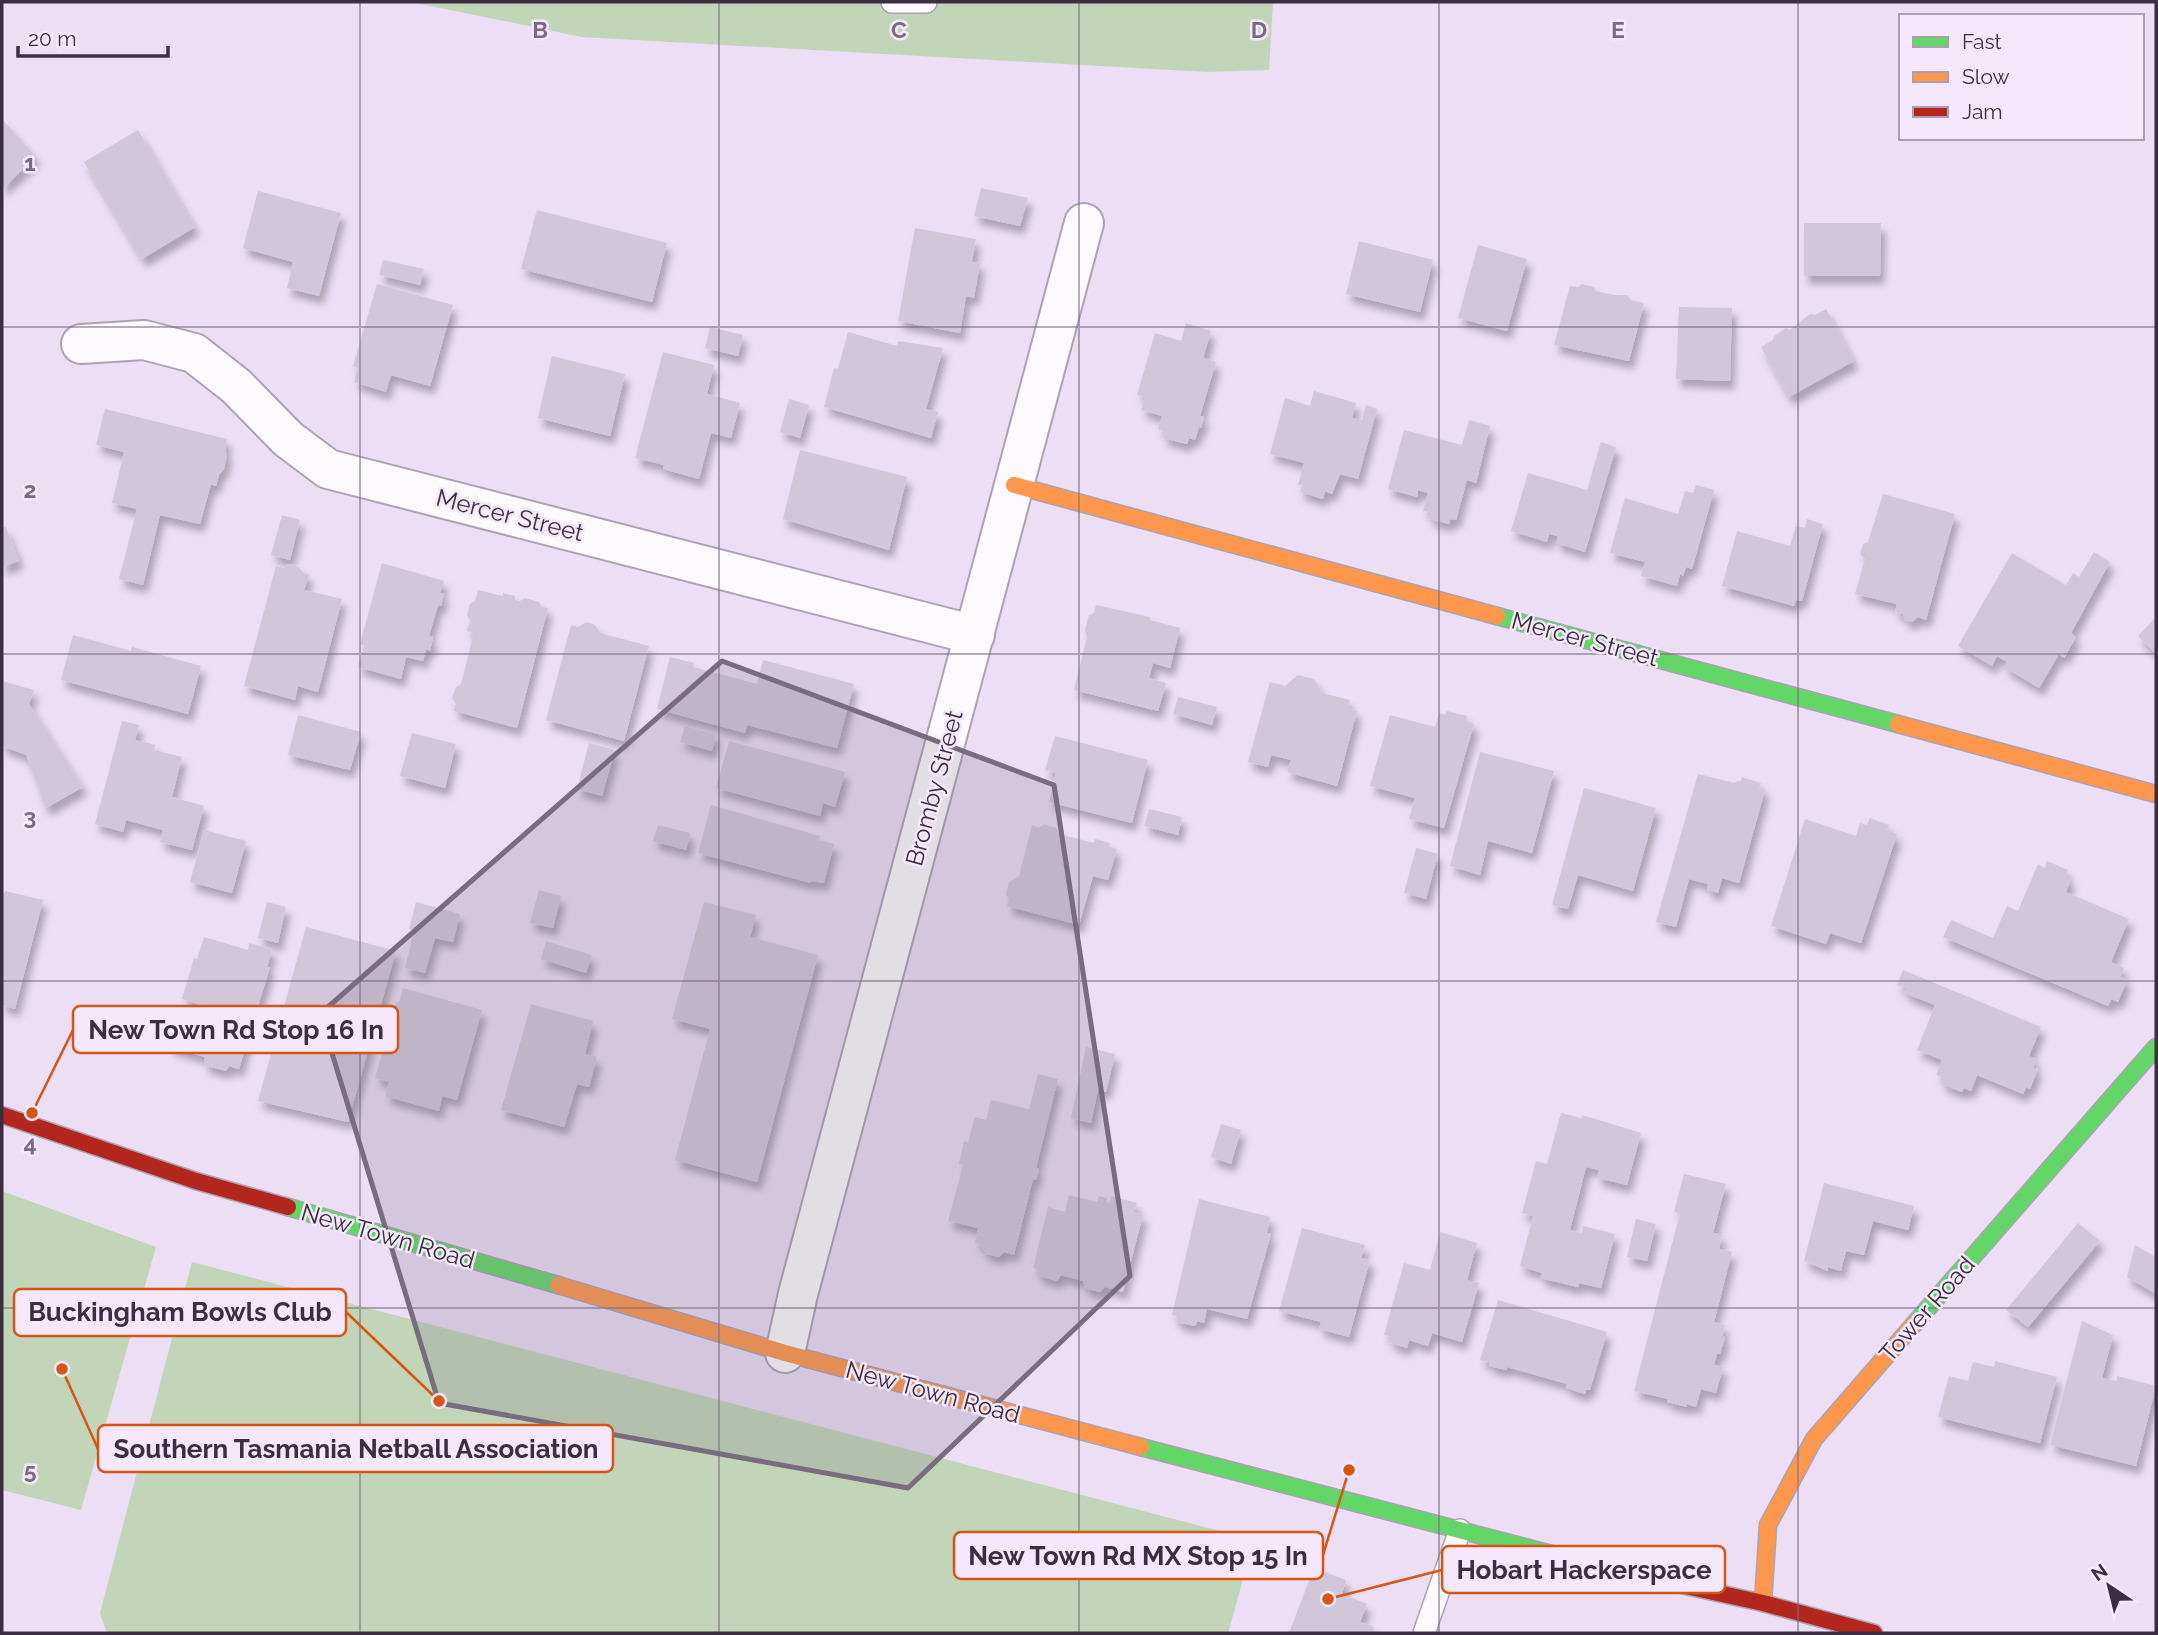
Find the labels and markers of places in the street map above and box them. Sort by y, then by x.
callout: New Town Rd Stop 16 In [73,1006,398,1053]
callout: Buckingham Bowls Club [14,1289,346,1336]
callout: Southern Tasmania Netball Association [98,1425,613,1472]
callout: New Town Rd MX Stop 15 In [954,1532,1323,1579]
callout: Hobart Hackerspace [1442,1546,1725,1593]

